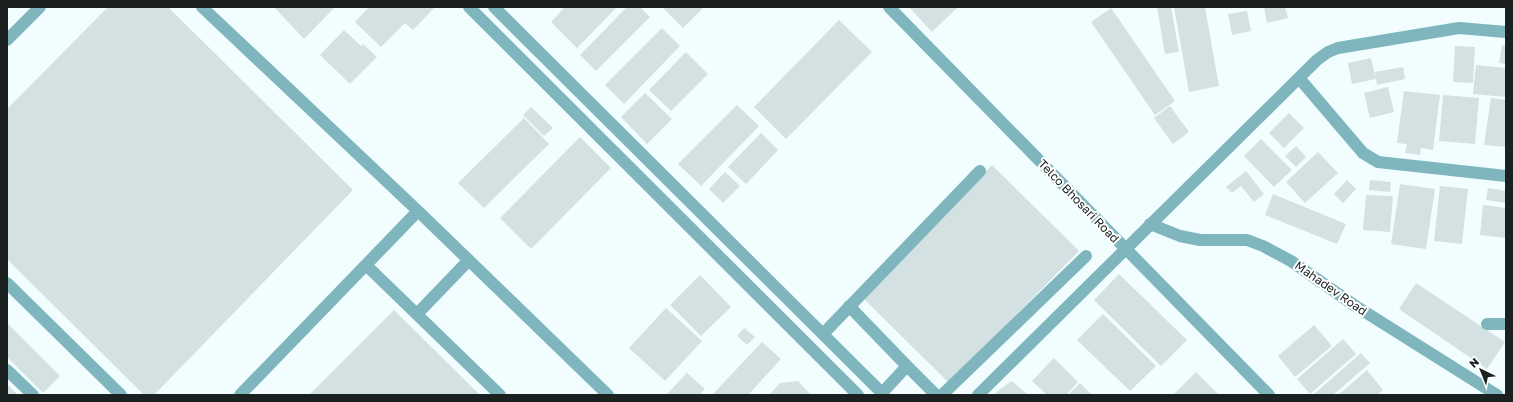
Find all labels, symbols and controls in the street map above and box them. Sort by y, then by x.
street label: Telco Bhosari Road [1035,156,1123,246]
street label: Mahadev Road [1292,258,1370,318]
north arrow [1461,350,1501,390]
text: N [1466,355,1481,370]

